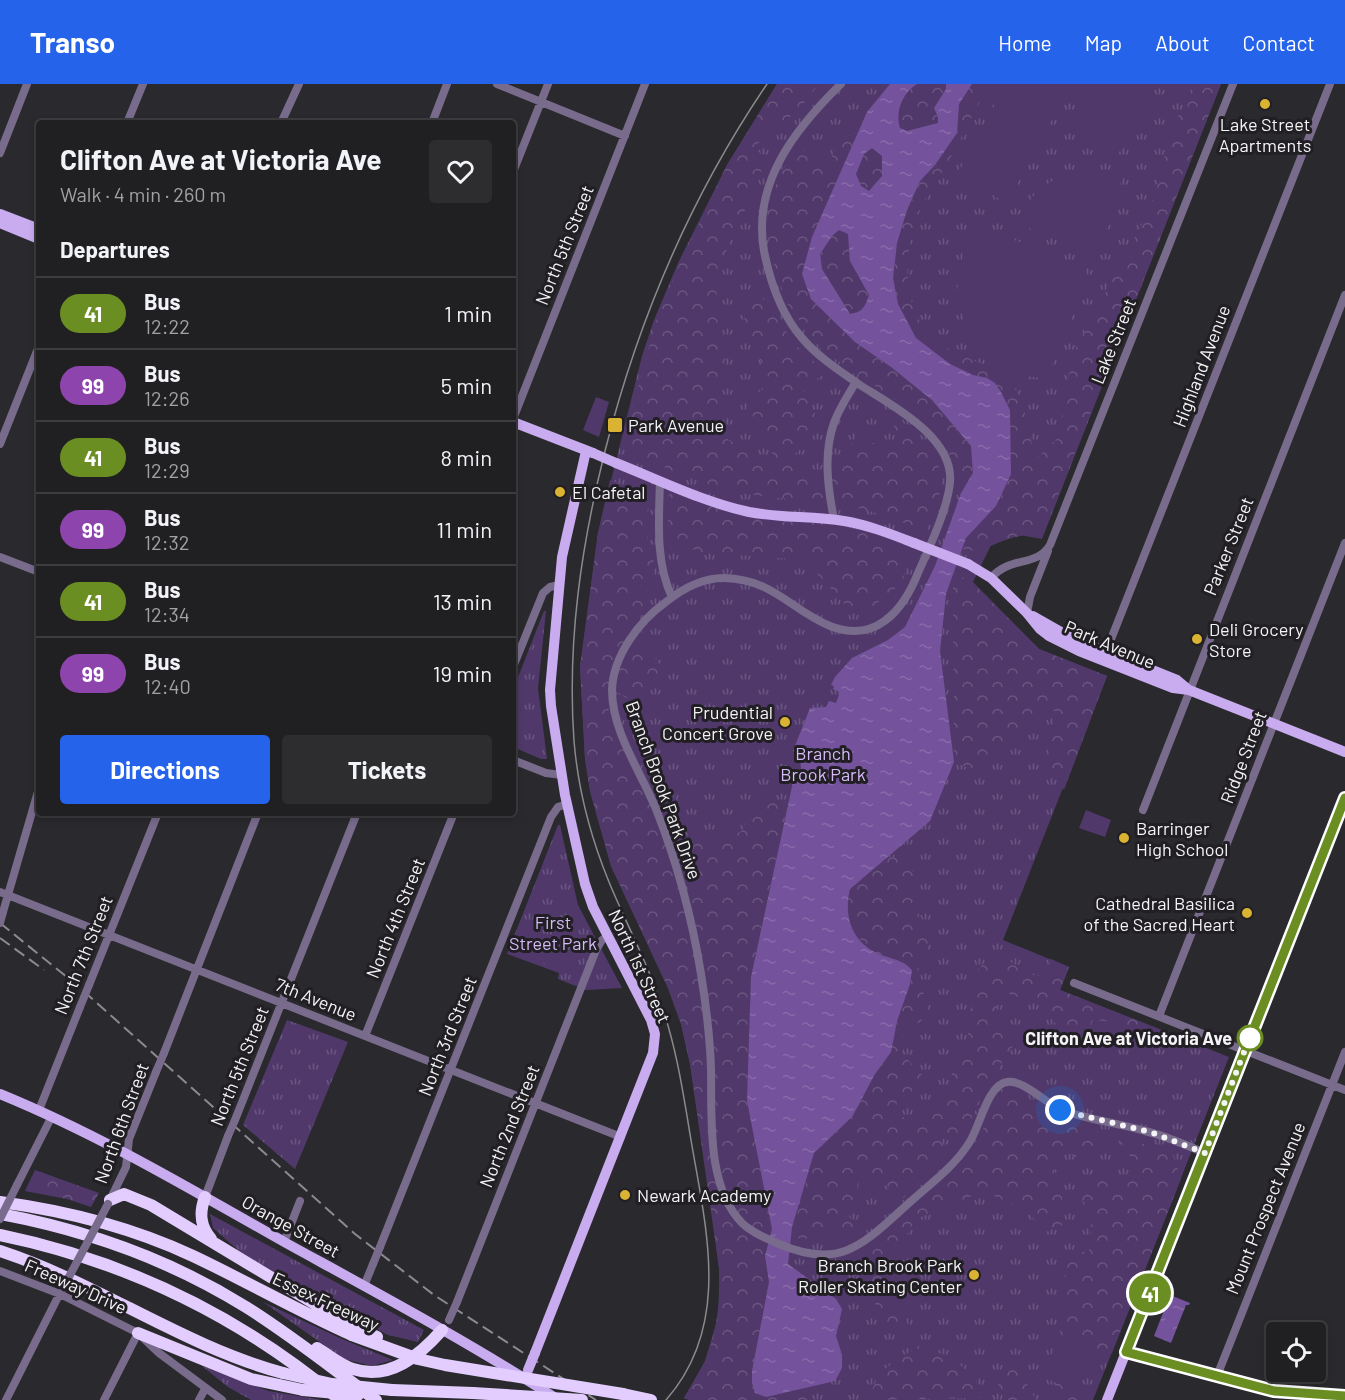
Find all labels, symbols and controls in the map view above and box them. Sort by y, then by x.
text: Transo [30,25,115,59]
text: Home [998,30,1052,55]
text: Map [1085,30,1122,55]
text: About [1155,30,1210,55]
text: Contact [1243,30,1315,55]
marker: Lake Street Apartments [1258,97,1272,111]
place label: Lake Street Apartments [1219,113,1311,156]
button: heart [429,140,492,203]
text: Clifton Ave at Victoria Ave [60,142,381,176]
text: Walk · 4 min · 260 m [60,182,226,206]
street label: North 5th Street [530,182,598,308]
text: Departures [60,236,170,262]
text: Bus [144,288,181,314]
street label: Lake Street [1086,295,1140,387]
text: 1 min [444,300,492,326]
text: 41 [84,301,102,326]
street label: Highland Avenue [1168,302,1234,430]
text: 12:22 [144,314,190,338]
text: Bus [144,360,181,386]
text: 5 min [441,372,492,398]
text: 99 [82,373,104,398]
text: 12:26 [144,386,190,410]
place label: Park Avenue [628,414,724,436]
marker: Park Avenue [606,416,624,434]
text: Bus [144,432,181,458]
text: 8 min [440,444,492,470]
text: 41 [84,445,102,470]
text: 12:29 [144,458,190,482]
place label: El Cafetal [572,481,645,503]
marker: El Cafetal [553,485,567,499]
street label: Parker Street [1198,494,1258,598]
text: Bus [144,504,181,530]
text: 11 min [436,516,492,542]
text: 99 [82,517,104,542]
text: 12:32 [144,530,190,554]
text: Bus [144,576,181,602]
text: 13 min [433,588,492,614]
text: 41 [84,589,102,614]
text: 12:34 [144,602,190,626]
street label: Park Avenue [1061,615,1159,673]
place label: Deli Grocery Store [1209,618,1304,661]
marker: Deli Grocery Store [1190,632,1204,646]
text: Bus [144,648,181,674]
text: 19 min [433,660,492,686]
text: 99 [82,661,104,686]
text: 12:40 [144,674,191,698]
street label: Branch Brook Park Drive [621,698,707,882]
place label: Prudential Concert Grove [662,701,773,744]
street label: Ridge Street [1215,708,1271,806]
marker: Prudential Concert Grove [778,715,792,729]
button: Directions [60,735,270,804]
button: Tickets [282,735,492,804]
park label: Branch Brook Park [780,742,866,785]
place label: Barringer High School [1136,817,1229,860]
marker: Barringer High School [1117,831,1131,845]
street label: North 4th Street [361,855,429,981]
street label: North 7th Street [49,892,117,1018]
place label: Cathedral Basilica of the Sacred Heart [1084,892,1235,935]
street label: North 1st Street [604,906,676,1026]
marker: Cathedral Basilica of the Sacred Heart [1240,906,1254,920]
park label: First Street Park [509,911,597,954]
street label: 7th Avenue [272,973,360,1025]
street label: North 3rd Street [413,973,481,1099]
street label: North 5th Street [205,1003,273,1129]
marker: Clifton Ave at Victoria Ave [1237,1025,1263,1051]
place label: Clifton Ave at Victoria Ave [1025,1027,1232,1049]
street label: North 6th Street [89,1060,153,1186]
street label: North 2nd Street [474,1061,544,1191]
your location [1045,1095,1075,1125]
street label: Mount Prospect Avenue [1220,1119,1310,1297]
place label: Newark Academy [637,1184,771,1206]
marker: Newark Academy [618,1188,632,1202]
street label: Orange Street [238,1190,344,1262]
street label: Freeway Drive [22,1254,130,1318]
place label: Branch Brook Park Roller Skating Center [798,1254,962,1297]
street label: Essex Freeway [269,1267,383,1335]
marker: Branch Brook Park Roller Skating Center [967,1268,981,1282]
line badge: 41 [1123,1274,1177,1312]
text: 41 [1141,1281,1159,1306]
map controls [1266,1322,1326,1382]
button: locate [1266,1322,1326,1382]

